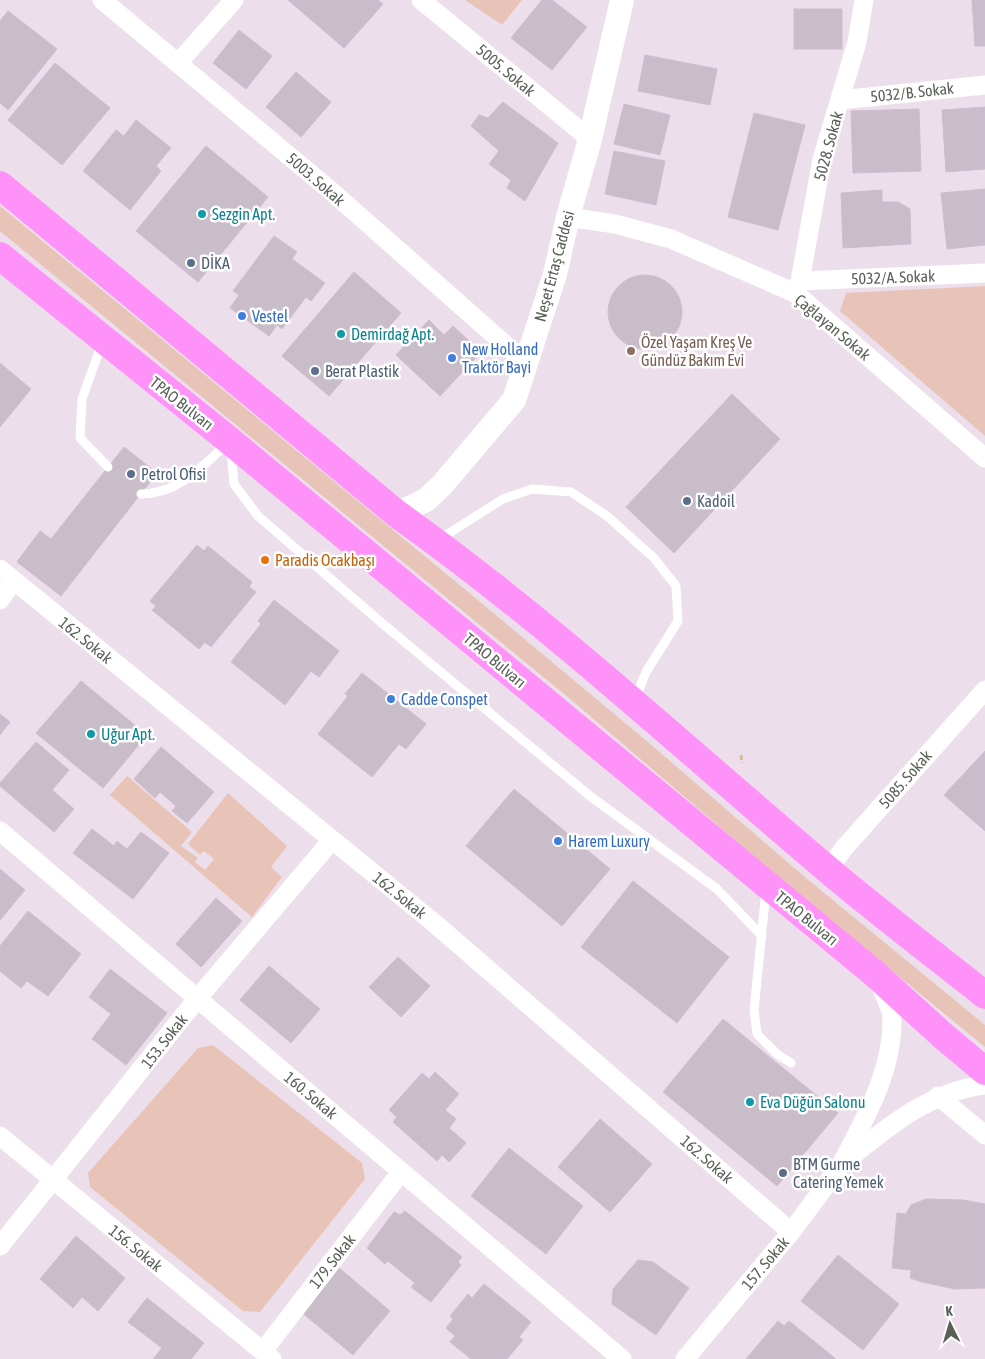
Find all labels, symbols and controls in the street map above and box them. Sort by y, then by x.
street label: 5005. Sokak [473,40,539,100]
street label: 5032/B. Sokak [869,79,955,105]
street label: 5028. Sokak [810,109,846,183]
street label: 5003. Sokak [283,149,349,209]
place label: Sezgin Apt. [212,205,275,224]
marker: Sezgin Apt. [196,208,208,220]
street label: Neşet Ertaş Caddesi [531,209,578,324]
place label: DİKA [201,254,230,272]
marker: DİKA [185,257,197,269]
street label: 5032/A. Sokak [851,267,935,287]
street label: Çağlayan Sokak [791,290,874,364]
place label: Vestel [252,307,289,325]
marker: Vestel [236,310,248,322]
place label: Demirdağ Apt. [351,325,434,344]
marker: Demirdağ Apt. [335,328,347,340]
place label: Özel Yaşam Kreş Ve Gündüz Bakım Evi [641,333,752,369]
place label: New Holland Traktör Bayi [462,340,538,377]
marker: Özel Yaşam Kreş Ve Gündüz Bakım Evi [625,345,637,357]
marker: New Holland Traktör Bayi [446,352,458,364]
place label: Berat Plastik [325,362,399,380]
marker: Berat Plastik [309,365,321,377]
street label: TPAO Bulvarı [147,373,217,433]
place label: Petrol Ofisi [141,465,206,483]
marker: Petrol Ofisi [125,468,137,480]
place label: Kadoil [697,492,736,510]
marker: Kadoil [681,495,693,507]
place label: Paradis Ocakbaşı [275,551,375,570]
marker: Paradis Ocakbaşı [259,554,271,566]
street label: 162. Sokak [56,613,116,667]
street label: TPAO Bulvarı [460,629,530,691]
place label: Cadde Conspet [401,690,488,709]
marker: Cadde Conspet [385,693,397,705]
place label: Uğur Apt. [101,725,155,744]
marker: Uğur Apt. [85,728,97,740]
street label: 5085. Sokak [875,746,935,812]
place label: Harem Luxury [568,832,650,851]
marker: Harem Luxury [552,835,564,847]
street label: 162. Sokak [370,868,430,922]
street label: TPAO Bulvarı [772,887,842,949]
street label: 153. Sokak [137,1010,191,1072]
street label: 160. Sokak [281,1068,341,1122]
place label: Eva Düğün Salonu [760,1093,865,1112]
marker: Eva Düğün Salonu [744,1096,756,1108]
street label: 162. Sokak [677,1131,737,1187]
place label: BTM Gurme Catering Yemek [793,1155,884,1192]
marker: BTM Gurme Catering Yemek [777,1167,789,1179]
street label: 156. Sokak [106,1221,166,1275]
street label: 179. Sokak [305,1230,359,1292]
street label: 157. Sokak [738,1233,792,1293]
north arrow [925,1299,975,1349]
text: K [945,1303,953,1319]

